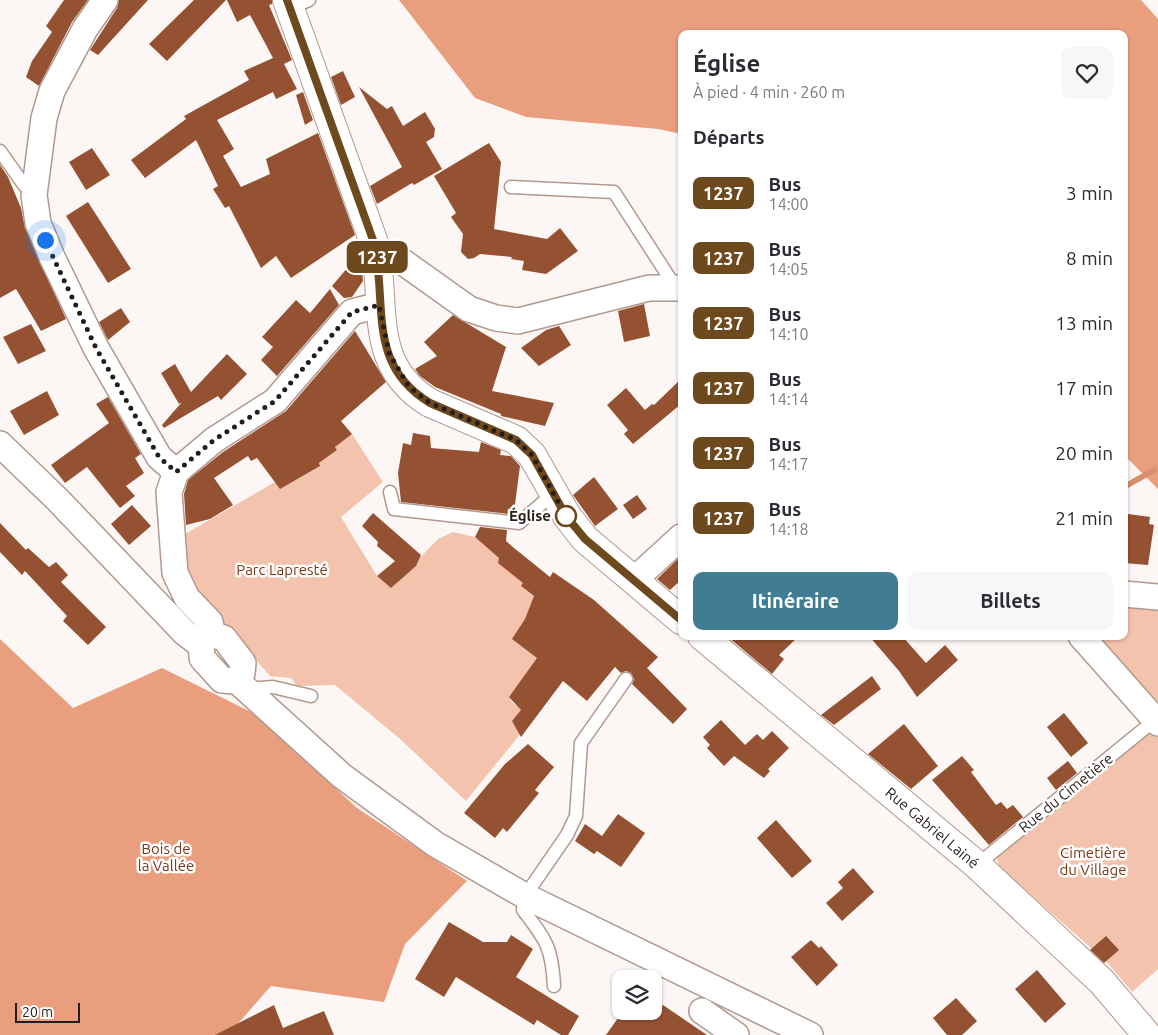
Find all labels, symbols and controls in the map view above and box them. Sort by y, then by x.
button: heart [1061,47,1113,99]
text: Église [693,50,760,77]
text: À pied · 4 min · 260 m [693,83,845,101]
text: Départs [693,126,764,148]
text: Bus [769,173,801,195]
text: 3 min [1066,182,1113,204]
text: 1237 [703,183,744,203]
text: 14:00 [769,195,809,213]
your location [33,228,58,253]
text: Bus [769,238,801,260]
line badge: 1237 [342,241,412,273]
text: 1237 [357,247,397,267]
text: 8 min [1066,247,1113,269]
text: 1237 [703,248,744,268]
text: 14:05 [769,260,809,278]
text: Bus [769,303,801,325]
text: 13 min [1055,312,1113,334]
text: 1237 [703,313,744,333]
text: 14:10 [769,325,809,343]
text: Bus [769,368,801,390]
text: 17 min [1055,377,1113,399]
text: 1237 [703,378,744,398]
text: 14:14 [769,390,809,408]
text: Bus [769,433,801,455]
text: 20 min [1055,442,1113,464]
text: 1237 [703,443,744,463]
text: 14:17 [769,455,809,473]
text: Bus [769,498,801,520]
marker: Église [555,505,577,527]
place label: Église [509,507,551,524]
text: 21 min [1055,507,1113,529]
text: 1237 [703,508,744,528]
text: 14:18 [769,520,809,538]
park label: Parc Lapresté [236,561,328,578]
button: Itinéraire [693,572,898,630]
button: Billets [908,572,1113,630]
street label: Rue du Cimetière [1015,749,1116,836]
street label: Rue Gabriel Lainé [882,784,983,872]
park label: Bois de la Vallée [138,840,194,874]
park label: Cimetière du Village [1060,844,1126,878]
map controls [612,970,662,1020]
button: layers [612,970,662,1020]
scale bar [15,1000,80,1023]
text: 20 m [22,1004,53,1020]

